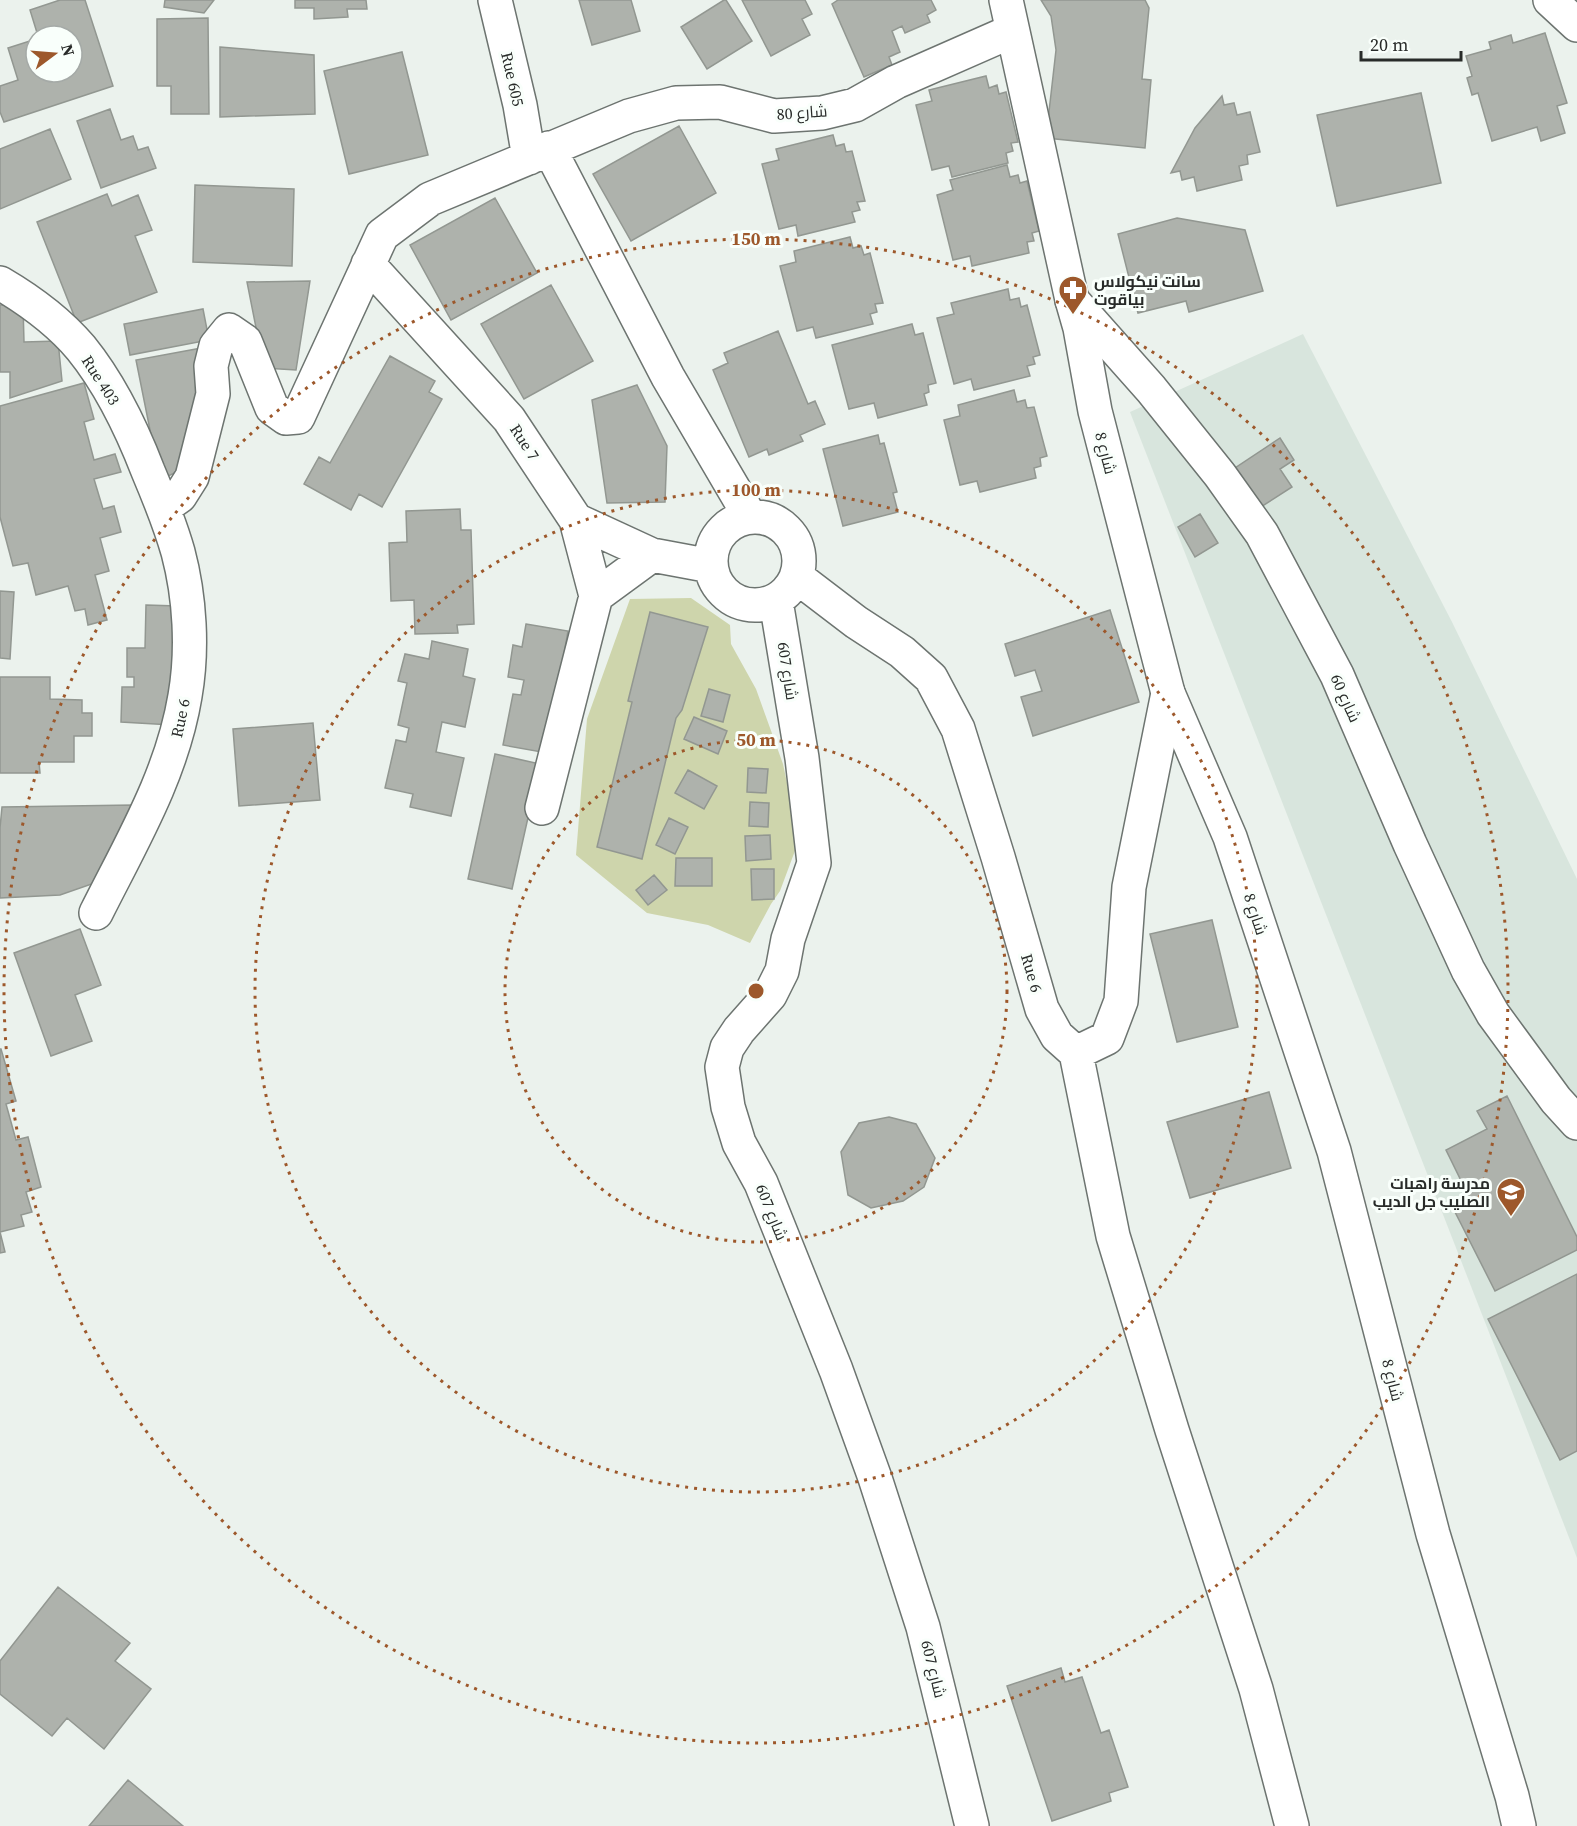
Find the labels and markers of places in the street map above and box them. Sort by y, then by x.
place label: سانت نيكولاس بياقوت [1094,270,1201,310]
pharmacy icon: سانت نيكولاس بياقوت [1057,274,1089,316]
centre of rings [746,981,766,1001]
place label: مدرسة راهبات الصليب جل الديب [1373,1172,1490,1212]
school or university icon: مدرسة راهبات الصليب جل الديب [1495,1176,1527,1218]

